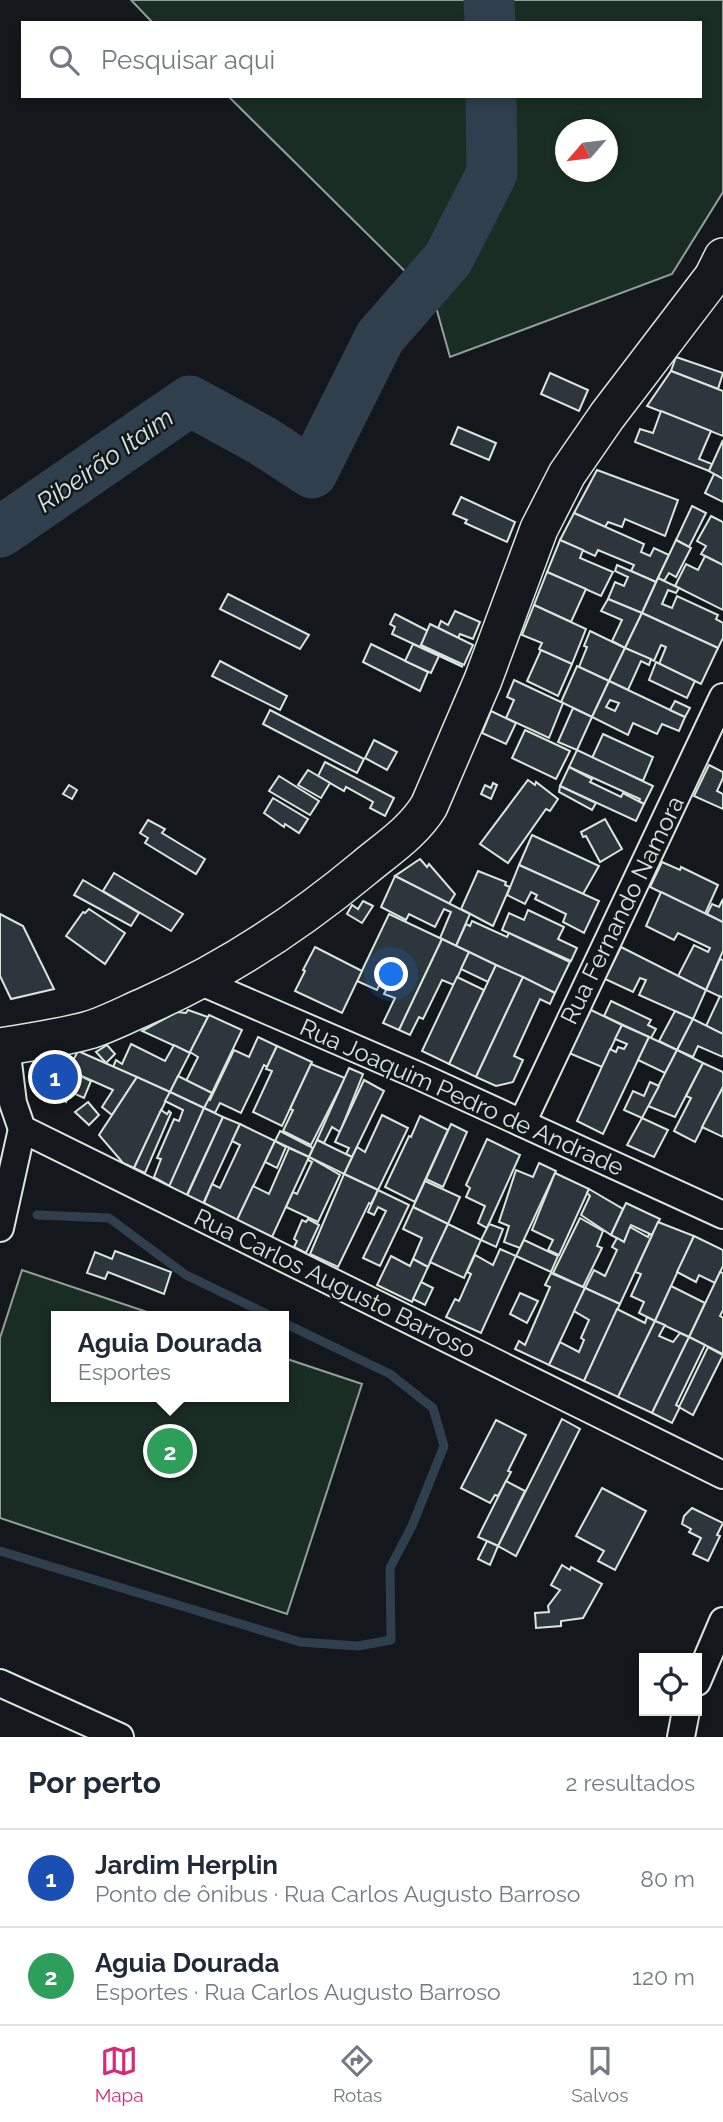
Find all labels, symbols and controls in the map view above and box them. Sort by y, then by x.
search box [21,21,702,98]
icon: search [45,41,83,79]
text: Pesquisar aqui [101,45,275,75]
north arrow [555,119,618,182]
water label: Ribeirão Itaim [31,402,179,518]
street label: Rua Fernando Namora [554,791,690,1029]
your location [374,957,408,991]
street label: Rua Joaquim Pedro de Andrade [295,1012,629,1182]
pin: 1 [32,1051,78,1103]
street label: Rua Carlos Augusto Barroso [190,1202,480,1364]
popup [51,1311,289,1402]
text: Aguia Dourada [78,1328,262,1358]
text: Esportes [78,1358,171,1385]
pin: 2 [147,1425,193,1477]
map controls [639,1653,702,1716]
button: locate [639,1653,702,1716]
text: Por perto [28,1765,161,1800]
text: 2 resultados [566,1769,695,1796]
text: Jardim Herplin [95,1850,278,1880]
text: 1 [45,1865,57,1892]
text: 80 m [640,1865,695,1892]
text: Ponto de ônibus · Rua Carlos Augusto Barroso [95,1880,581,1907]
text: Aguia Dourada [95,1948,279,1978]
text: 2 [45,1963,57,1990]
text: 120 m [632,1963,695,1990]
text: Esportes · Rua Carlos Augusto Barroso [95,1978,501,2005]
tab: Mapa [95,2042,144,2106]
tab: Rotas [333,2042,382,2106]
tab: Salvos [571,2042,628,2106]

